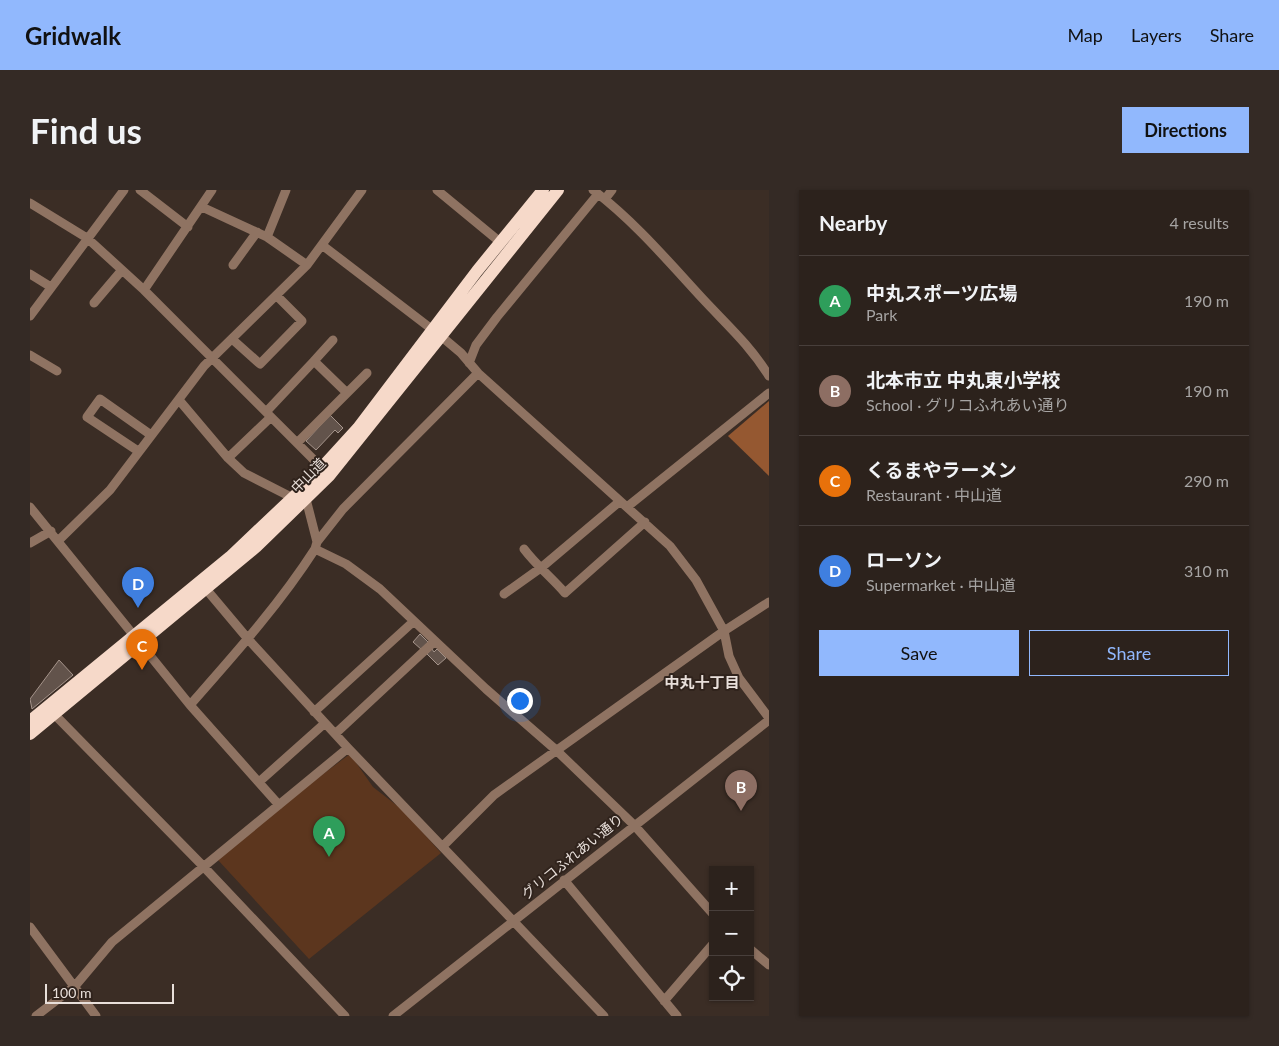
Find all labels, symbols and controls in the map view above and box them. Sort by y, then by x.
text: Gridwalk [25,21,121,50]
text: Map [1067,24,1103,46]
text: Layers [1131,24,1182,46]
text: Share [1210,24,1254,46]
button: Directions [1122,107,1249,153]
text: Find us [30,109,142,151]
text: Nearby [819,210,887,235]
text: 4 results [1169,213,1229,232]
text: 中丸スポーツ広場 [866,281,1018,304]
text: A [829,291,841,310]
text: 190 m [1184,291,1229,310]
text: Park [866,305,897,324]
text: 北本市立 中丸東小学校 [866,368,1061,391]
text: B [830,381,840,400]
text: 190 m [1184,381,1229,400]
text: School · グリコふれあい通り [866,395,1069,414]
street label: 中山道 [287,454,329,496]
text: くるまやラーメン [866,458,1017,481]
text: C [830,471,840,490]
text: 290 m [1184,471,1229,490]
text: Restaurant · 中山道 [866,485,1002,504]
text: ローソン [866,548,942,571]
text: D [829,561,841,580]
text: 310 m [1184,561,1229,580]
pin: D [122,567,154,608]
text: Supermarket · 中山道 [866,575,1016,594]
pin: C [126,629,158,670]
button: Save [819,630,1019,676]
button: Share [1029,630,1229,676]
district label: 中丸十丁目 [664,673,740,691]
your location [507,688,533,714]
pin: B [725,770,757,811]
street label: グリコふれあい通り [518,810,626,902]
pin: A [313,816,345,857]
map controls [709,866,754,1001]
button: + [709,866,754,911]
button: − [709,911,754,956]
button: locate [709,956,754,1001]
scale bar [45,981,174,1004]
text: 100 m [52,984,91,1001]

